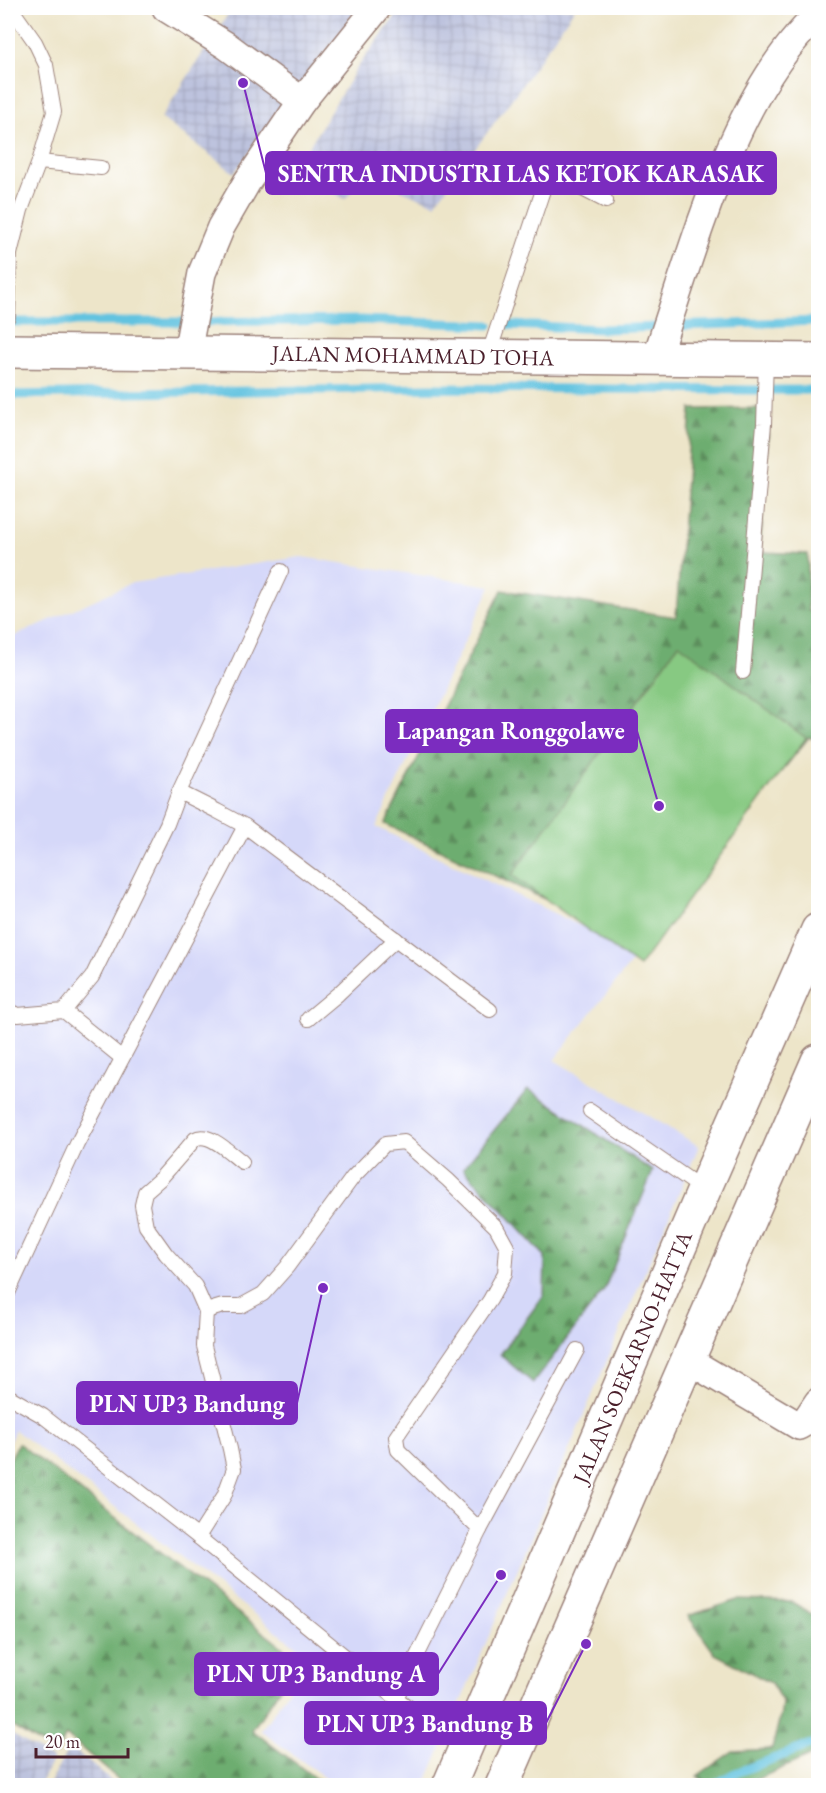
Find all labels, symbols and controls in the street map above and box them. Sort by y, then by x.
callout: SENTRA INDUSTRI LAS KETOK KARASAK [266,152,776,194]
text: SENTRA INDUSTRI LAS KETOK KARASAK [278,158,765,189]
street label: JALAN MOHAMMAD TOHA [270,339,555,372]
callout: Lapangan Ronggolawe [386,710,637,752]
text: Lapangan Ronggolawe [397,715,625,747]
street label: JALAN SOEKARNO-HATTA [565,1226,699,1490]
callout: PLN UP3 Bandung [77,1382,297,1424]
text: PLN UP3 Bandung [89,1388,286,1420]
callout: PLN UP3 Bandung A [195,1653,438,1695]
text: PLN UP3 Bandung A [207,1658,426,1690]
callout: PLN UP3 Bandung B [305,1702,546,1744]
text: PLN UP3 Bandung B [317,1708,533,1740]
scale bar [36,1721,128,1759]
text: 20 m [45,1730,80,1753]

